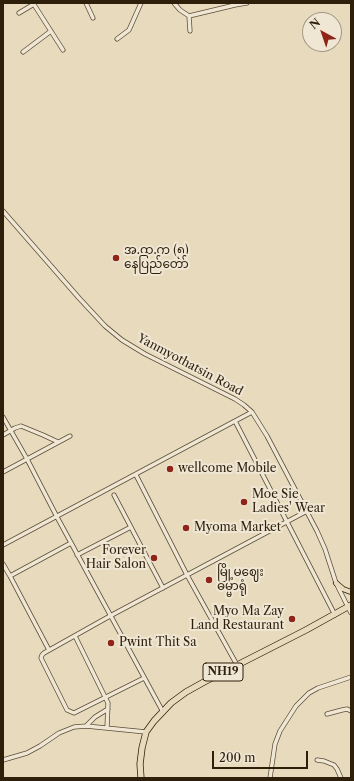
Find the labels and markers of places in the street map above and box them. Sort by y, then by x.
place label: အ.ထ.က (၅) နေပြည်တော် [124,244,189,272]
marker: အ.ထ.က (၅) နေပြည်တော် [111,253,121,263]
place label: wellcome Mobile [178,462,277,476]
marker: wellcome Mobile [165,464,175,474]
place label: Moe Sie Ladies' Wear [252,488,325,516]
marker: Moe Sie Ladies' Wear [239,497,249,507]
place label: Myoma Market [194,521,281,535]
marker: Myoma Market [181,523,191,533]
place label: Forever Hair Salon [86,544,146,572]
marker: Forever Hair Salon [149,553,159,563]
place label: မြို့မဈေး ဓမ္မာရုံ [217,566,264,594]
marker: မြို့မဈေး ဓမ္မာရုံ [204,575,214,585]
place label: Myo Ma Zay Land Restaurant [190,605,284,633]
marker: Myo Ma Zay Land Restaurant [287,614,297,624]
place label: Pwint Thit Sa [119,636,197,650]
marker: Pwint Thit Sa [106,638,116,648]

